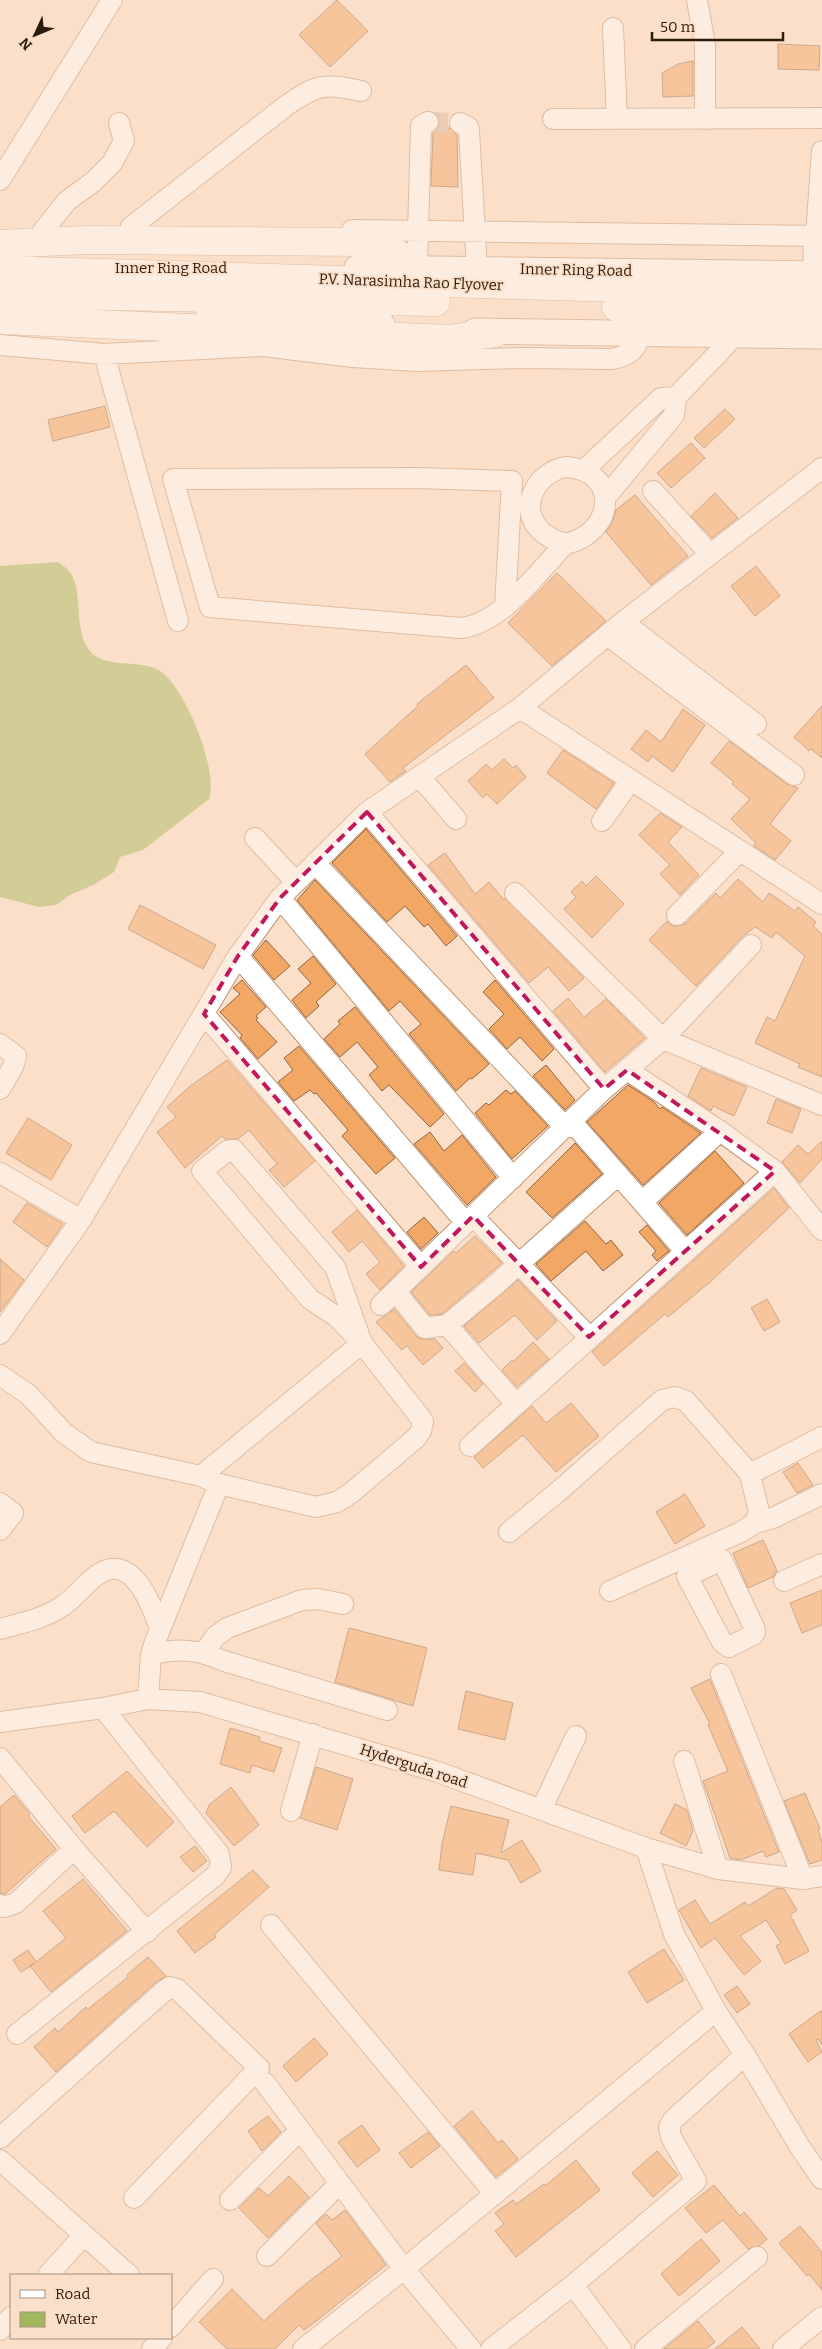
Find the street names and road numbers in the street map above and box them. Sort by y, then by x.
street label: Inner Ring Road [115,259,227,277]
street label: Inner Ring Road [520,260,632,280]
street label: P.V. Narasimha Rao Flyover [318,270,504,294]
street label: Hyderguda road [358,1740,470,1792]

